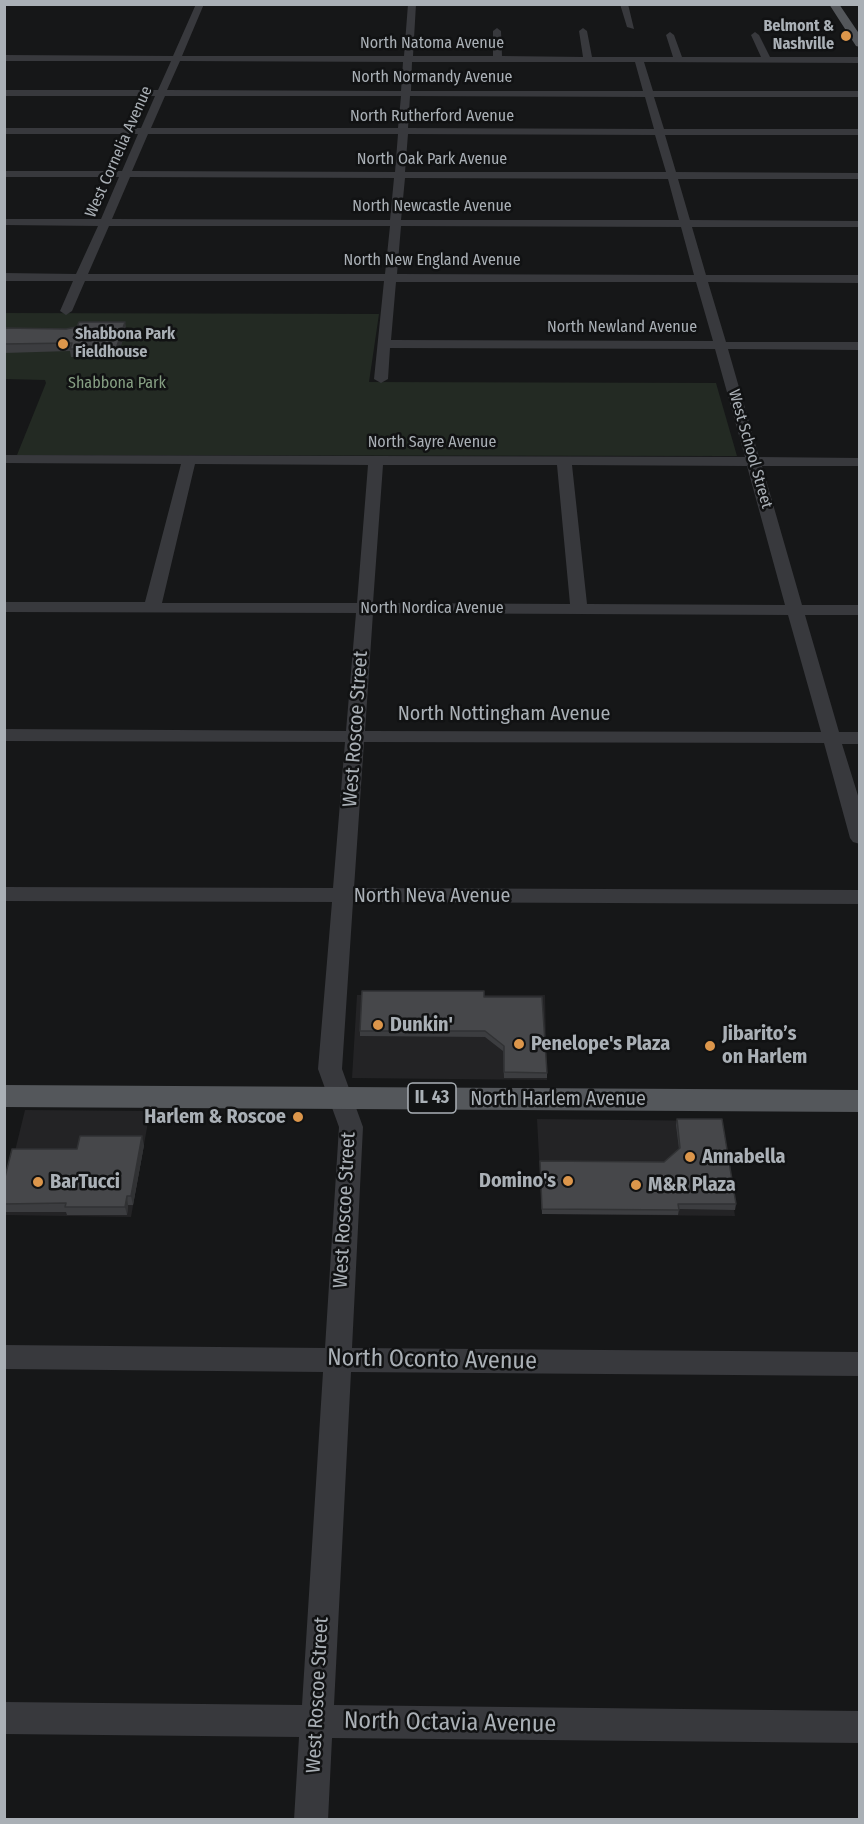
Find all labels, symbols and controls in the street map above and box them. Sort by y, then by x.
place label: Belmont & Nashville [763,17,834,55]
marker: Belmont & Nashville [839,29,853,43]
street label: North Natoma Avenue [360,34,504,54]
street label: North Normandy Avenue [352,68,512,88]
street label: West Cornelia Avenue [81,83,157,221]
street label: North Rutherford Avenue [350,107,514,127]
street label: North Oak Park Avenue [357,150,507,170]
street label: North Newcastle Avenue [352,197,512,217]
street label: North New England Avenue [343,251,521,271]
street label: North Newland Avenue [547,318,697,338]
place label: Shabbona Park Fieldhouse [75,325,175,363]
marker: Shabbona Park Fieldhouse [56,337,70,351]
park label: Shabbona Park [68,374,166,394]
street label: West School Street [724,387,776,511]
street label: North Sayre Avenue [368,433,496,453]
street label: North Nordica Avenue [360,599,504,619]
street label: West Roscoe Street [339,650,373,808]
street label: North Nottingham Avenue [398,702,610,726]
street label: North Neva Avenue [354,884,510,908]
place label: Dunkin' [390,1013,453,1037]
marker: Dunkin' [371,1018,385,1032]
place label: Jibarito’s on Harlem [722,1022,807,1069]
place label: Penelope's Plaza [531,1032,670,1056]
marker: Penelope's Plaza [512,1037,526,1051]
marker: Jibarito’s on Harlem [703,1039,717,1053]
road number: IL 43 [408,1083,456,1113]
street label: North Harlem Avenue [470,1087,646,1111]
place label: Harlem & Roscoe [144,1105,286,1129]
marker: Harlem & Roscoe [291,1110,305,1124]
street label: West Roscoe Street [329,1131,361,1289]
place label: Annabella [702,1145,786,1169]
marker: Annabella [683,1150,697,1164]
place label: Domino's [479,1169,556,1193]
place label: BarTucci [50,1170,120,1194]
place label: M&R Plaza [648,1173,736,1197]
marker: Domino's [561,1174,575,1188]
marker: BarTucci [31,1175,45,1189]
marker: M&R Plaza [629,1178,643,1192]
street label: North Oconto Avenue [327,1344,537,1376]
street label: West Roscoe Street [302,1616,334,1774]
street label: North Octavia Avenue [344,1707,556,1739]

